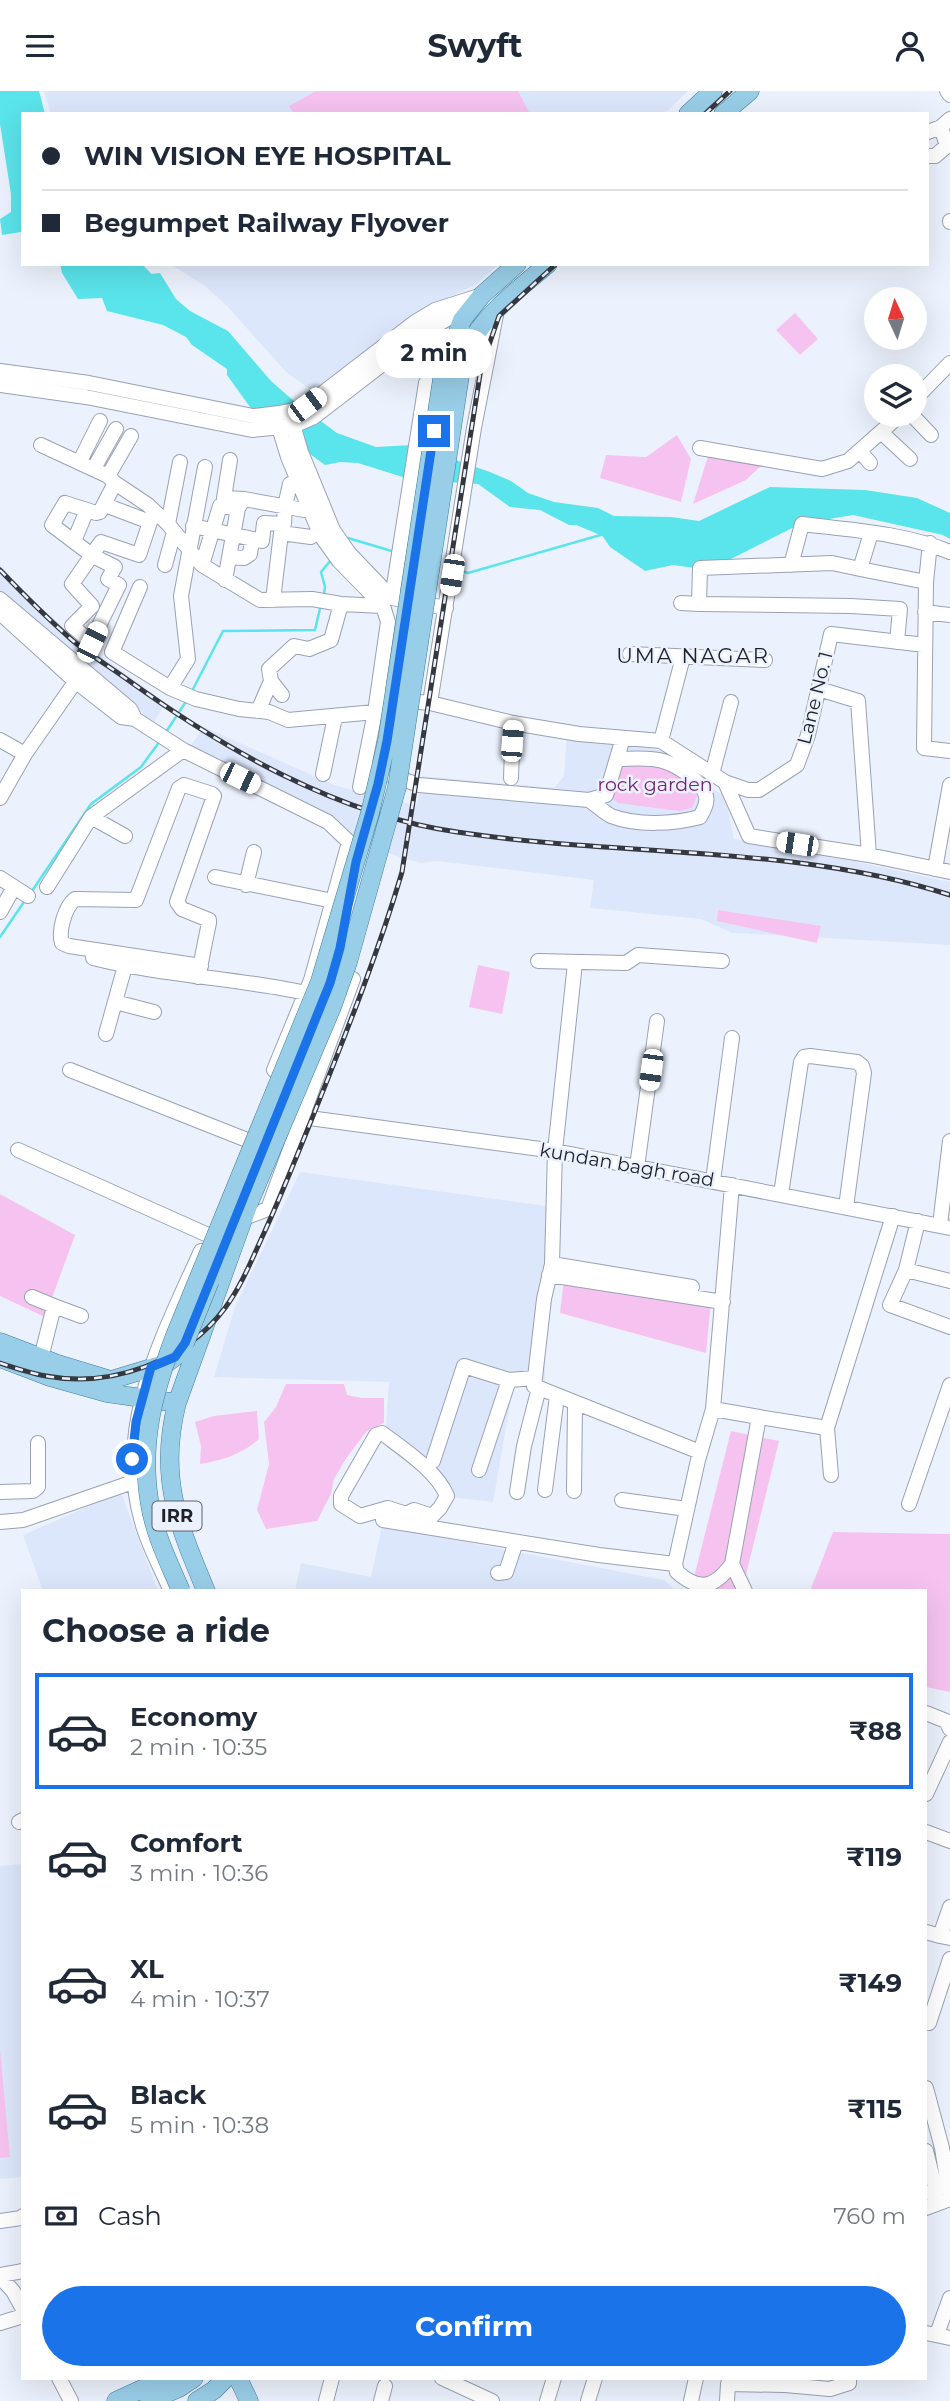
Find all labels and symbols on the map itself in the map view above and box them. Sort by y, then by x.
north arrow [864,287,928,350]
callout: 2 min [376,329,492,379]
car [284,384,331,426]
route end [418,415,450,447]
car [439,553,466,597]
car [74,619,111,665]
district label: UMA NAGAR [616,643,770,668]
street label: Lane No. 1 [792,649,838,747]
car [501,719,524,763]
car [217,759,264,797]
park label: rock garden [598,773,713,796]
car [775,830,820,858]
car [638,1048,665,1092]
street label: kundan bagh road [538,1138,716,1192]
route start [116,1443,148,1475]
road number: IRR [152,1501,202,1531]

